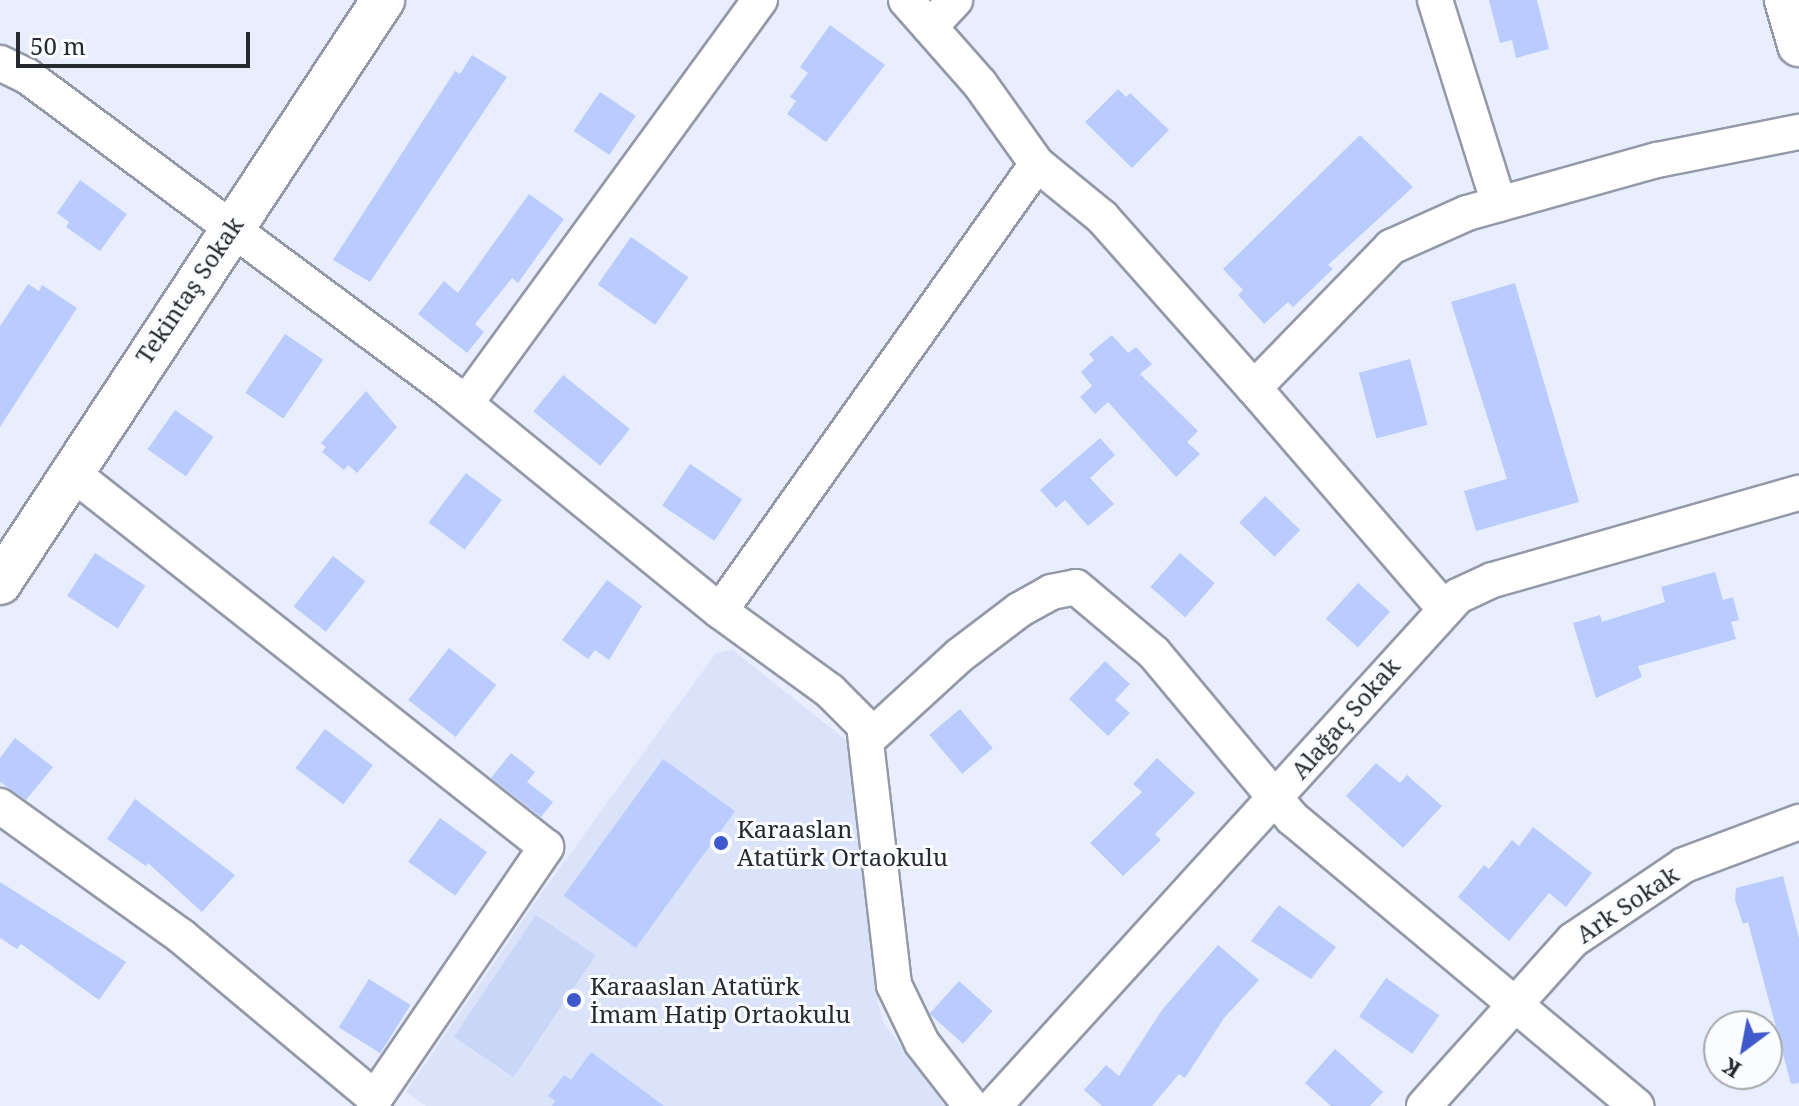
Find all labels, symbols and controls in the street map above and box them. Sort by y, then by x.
scale bar [20,16,254,66]
text: 50 m [30,29,86,62]
street label: Tekintaş Sokak [129,211,249,369]
street label: Alağaç Sokak [1285,652,1405,784]
place label: Karaaslan Atatürk Ortaokulu [737,815,948,871]
marker: Karaaslan Atatürk Ortaokulu [712,834,730,852]
street label: Ark Sokak [1570,859,1684,949]
place label: Karaaslan Atatürk İmam Hatip Ortaokulu [590,972,850,1028]
marker: Karaaslan Atatürk İmam Hatip Ortaokulu [565,991,583,1009]
north arrow [1703,1010,1783,1090]
text: K [1717,1052,1746,1086]

